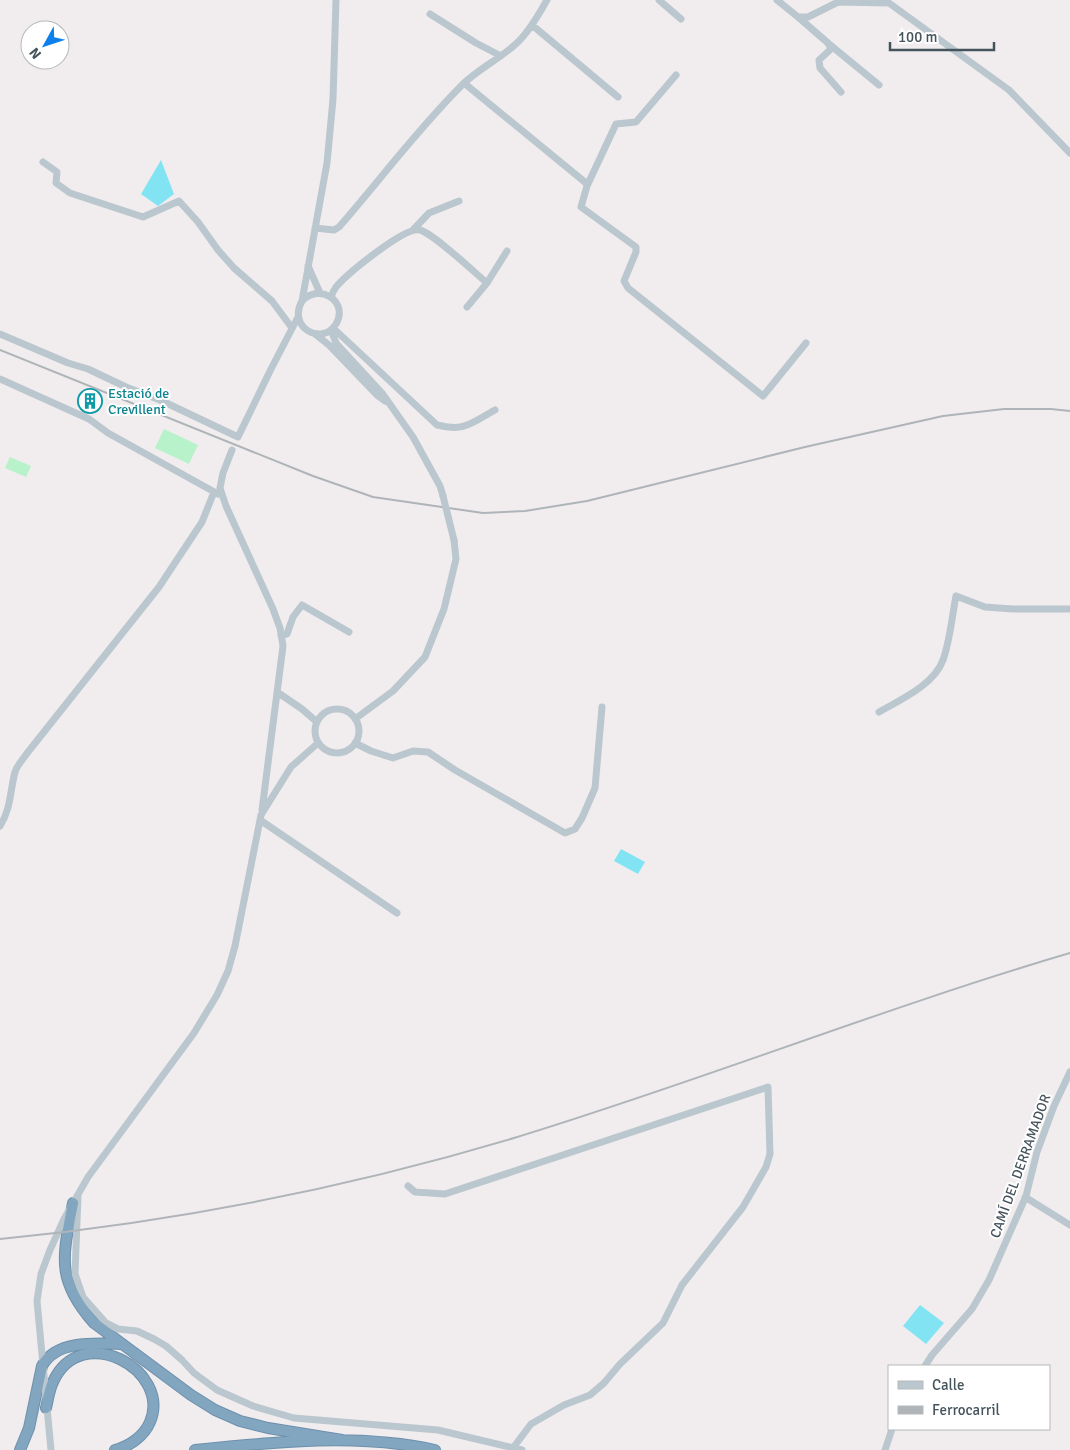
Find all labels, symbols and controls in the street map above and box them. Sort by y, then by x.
north arrow [20,20,70,70]
scale bar [890,20,994,52]
text: 100 m [898,28,938,46]
text: N [26,44,45,62]
place label: Estació de Crevillent [108,385,169,418]
building icon: Estació de Crevillent [77,388,103,414]
street label: CAMÍ DEL DERRAMADOR [987,1092,1054,1240]
legend [888,1365,1050,1430]
text: Calle [932,1376,965,1394]
text: Ferrocarril [932,1401,1000,1419]

